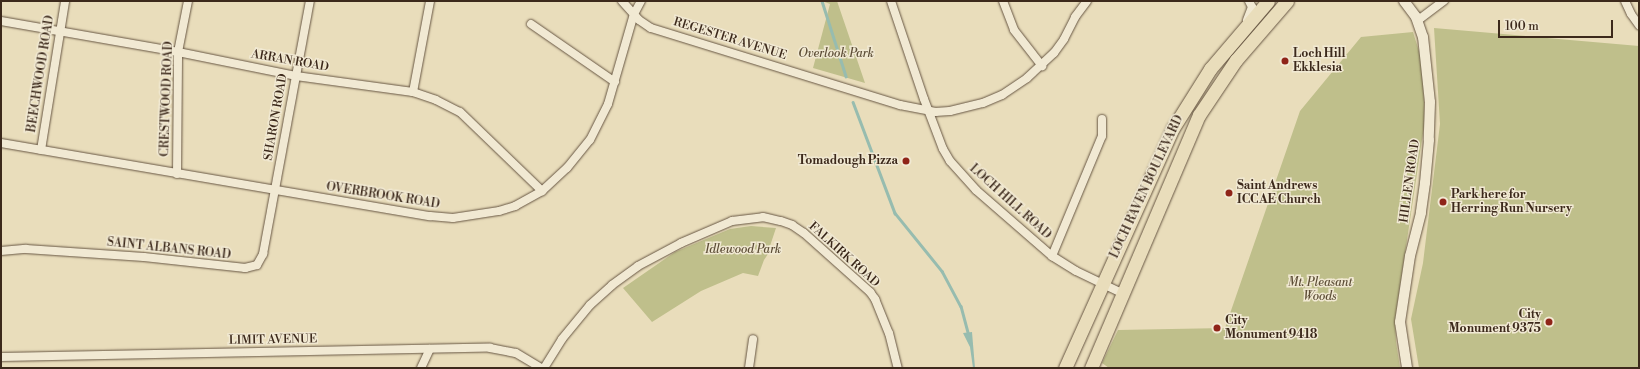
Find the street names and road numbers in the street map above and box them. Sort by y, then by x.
street label: BEECHWOOD ROAD [25,14,57,134]
street label: REGESTER AVENUE [672,15,788,63]
street label: CRESTWOOD ROAD [158,41,176,157]
street label: ARRAN ROAD [250,47,330,75]
street label: SHARON ROAD [261,72,291,162]
street label: LOCH RAVEN BOULEVARD [1107,113,1187,261]
street label: HILLEN ROAD [1397,138,1423,224]
street label: LOCH HILL ROAD [966,162,1054,242]
street label: OVERBROOK ROAD [325,180,441,212]
street label: FALKIRK ROAD [806,219,882,291]
street label: SAINT ALBANS ROAD [106,235,232,263]
street label: LIMIT AVENUE [229,332,317,348]

